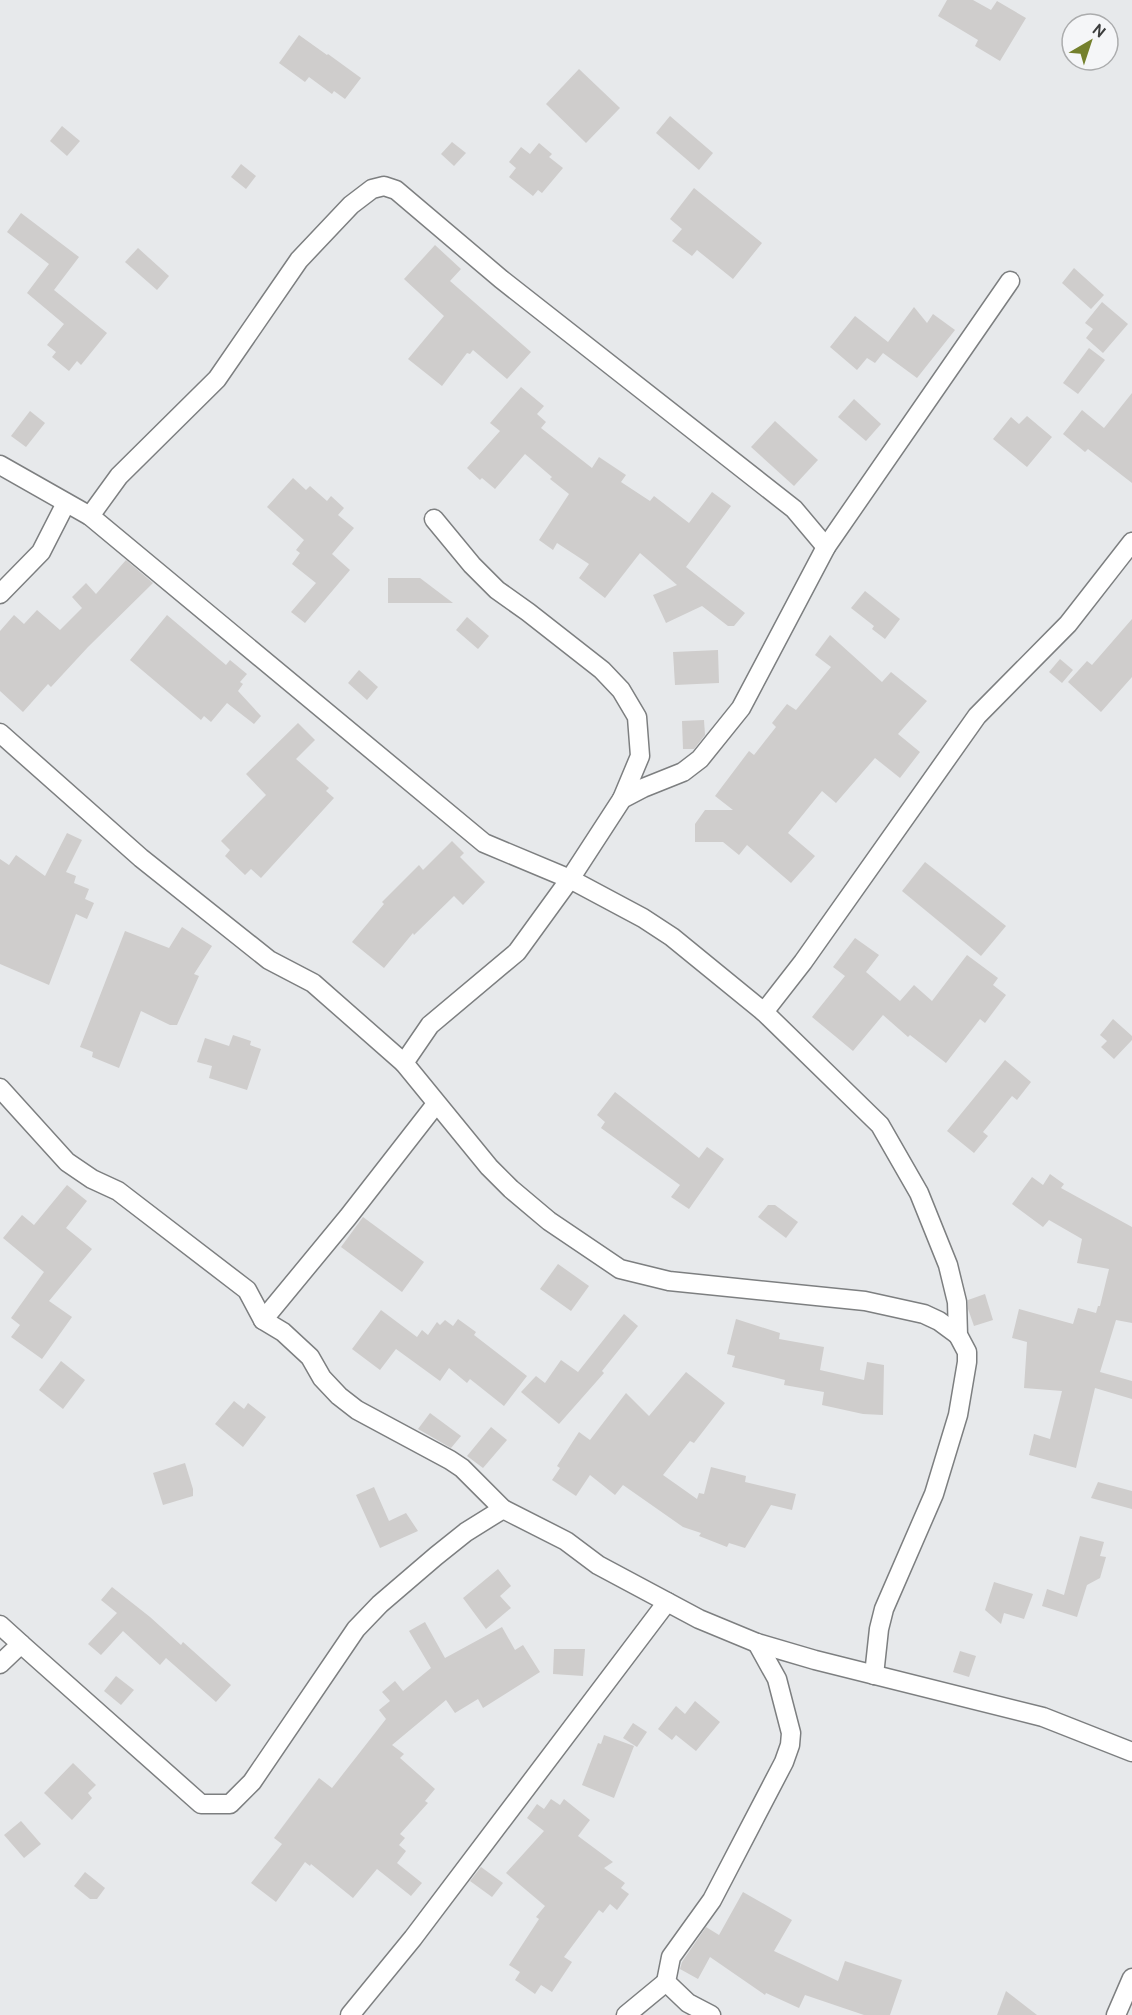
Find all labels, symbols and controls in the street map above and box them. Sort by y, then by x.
north arrow [1060,12,1120,72]
text: N [1089,20,1109,42]

